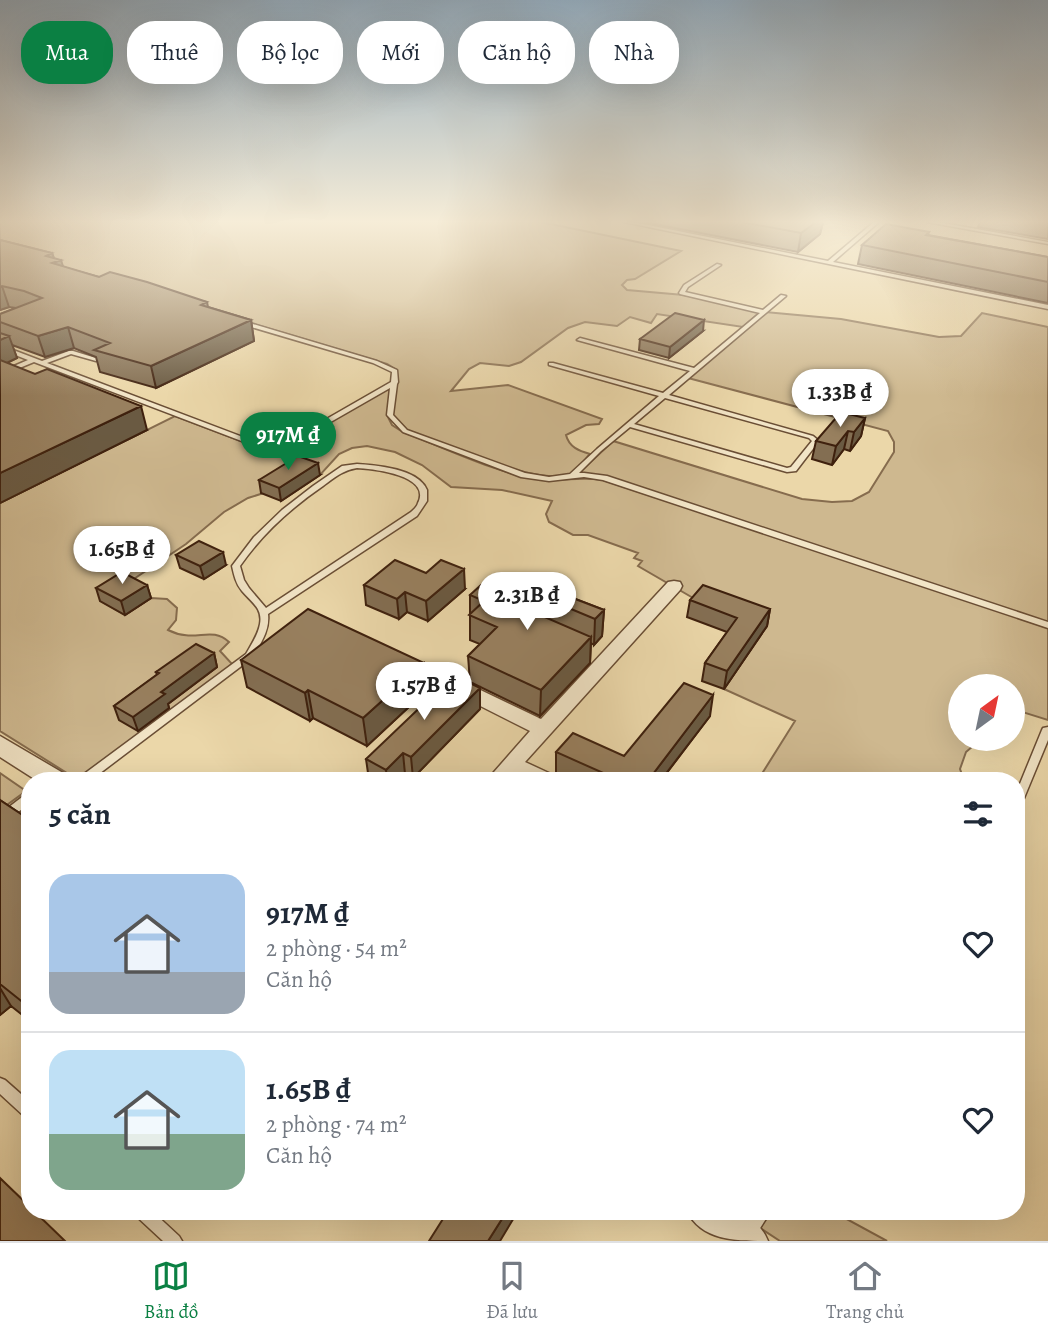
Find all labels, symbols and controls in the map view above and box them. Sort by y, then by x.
chip: Mua [21,21,113,84]
chip: Thuê [127,21,223,84]
chip: Bộ lọc [237,21,343,84]
chip: Mới [357,21,444,84]
chip: Căn hộ [458,21,575,84]
chip: Nhà [589,21,679,84]
pin: 1.33B ₫ [775,370,905,429]
text: 1.33B ₫ [808,376,872,407]
pin: 917M ₫ [231,412,345,472]
text: 917M ₫ [256,419,320,450]
pin: 1.65B ₫ [57,526,187,586]
text: 1.65B ₫ [89,533,155,564]
pin: 2.31B ₫ [462,572,592,632]
text: 2.31B ₫ [494,579,560,610]
pin: 1.57B ₫ [359,662,489,722]
text: 1.57B ₫ [392,669,456,700]
north arrow [948,674,1026,751]
map controls [948,674,1025,751]
text: 5 căn [49,794,111,834]
icon: filters [959,795,997,833]
text: 917M ₫ [266,893,349,933]
icon: home [105,902,189,986]
icon: heart [959,925,997,963]
text: 2 phòng · 54 m² [266,933,407,964]
text: Căn hộ [266,964,332,995]
text: 1.65B ₫ [266,1069,351,1109]
icon: home [105,1078,189,1162]
icon: heart [959,1101,997,1139]
text: 2 phòng · 74 m² [266,1109,406,1140]
text: Căn hộ [266,1140,332,1171]
tab: Bản đồ [144,1257,198,1325]
tab: Đã lưu [486,1257,538,1325]
tab: Trang chủ [826,1257,904,1325]

